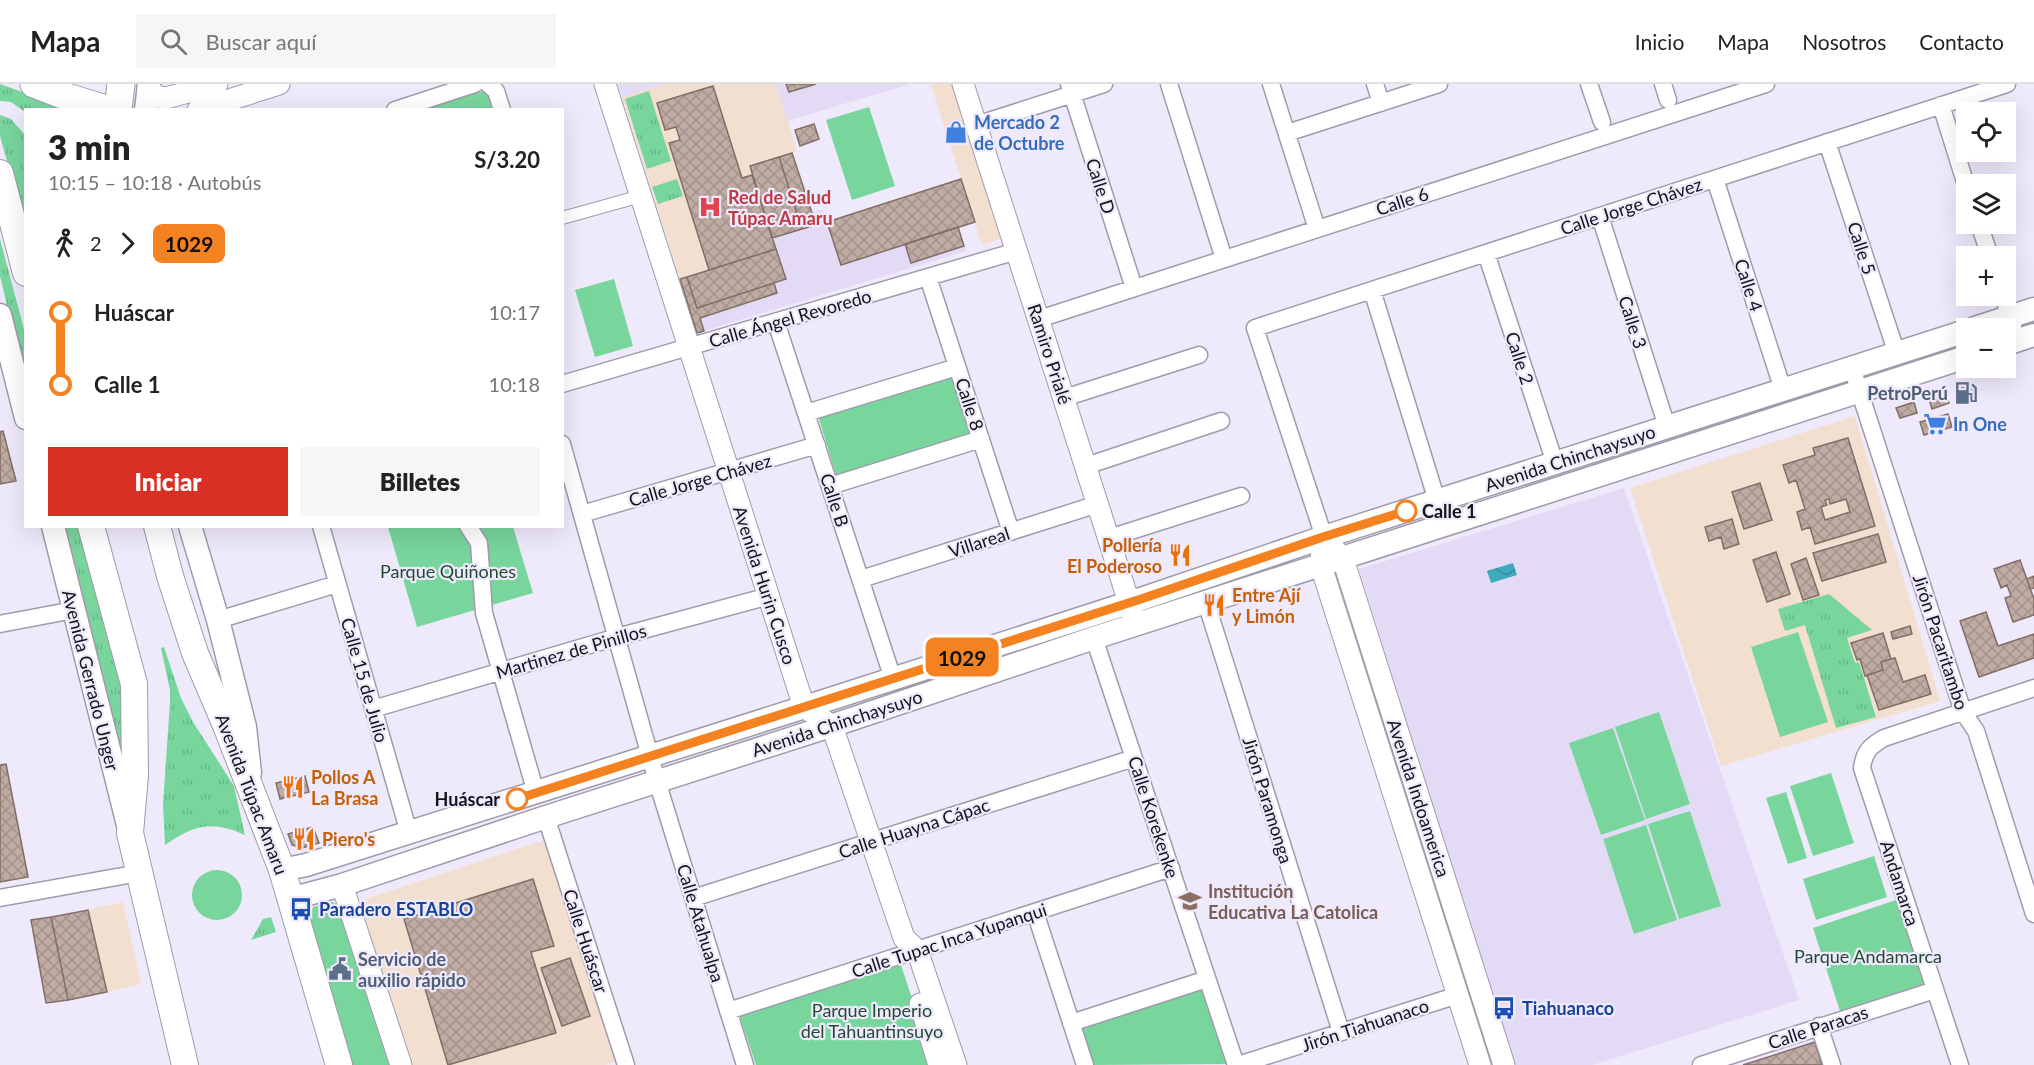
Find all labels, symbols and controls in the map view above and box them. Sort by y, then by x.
search box [136,14,556,68]
text: Mapa [30,24,100,58]
icon: search [157,25,190,58]
text: Buscar aquí [205,28,317,55]
text: Inicio [1635,29,1684,54]
text: Mapa [1717,29,1769,54]
text: Nosotros [1802,29,1886,54]
text: Contacto [1919,29,2004,54]
map controls [1956,102,2016,378]
button: locate [1956,102,2016,162]
place label: Mercado 2 de Octubre [974,111,1065,154]
shop icon: Mercado 2 de Octubre [943,119,969,145]
text: 3 min [48,127,130,167]
text: S/3.20 [474,146,540,173]
street label: Calle D [1082,155,1120,217]
text: 10:15 – 10:18 · Autobús [48,170,261,194]
street label: Calle Jorge Chávez [1557,173,1705,239]
button: layers [1956,174,2016,234]
street label: Calle 6 [1373,182,1431,220]
place label: Red de Salud Túpac Amaru [728,186,833,229]
hospital icon: Red de Salud Túpac Amaru [697,194,723,220]
street label: Calle 5 [1843,219,1881,277]
icon: walk [48,227,81,260]
icon: forward [111,227,144,260]
text: 2 [90,231,102,255]
text: 1029 [165,231,213,256]
button: + [1956,246,2016,306]
street label: Calle 4 [1730,256,1768,314]
street label: Calle Ángel Revoredo [706,284,874,352]
street label: Calle 3 [1614,293,1652,351]
text: Huáscar [94,299,174,326]
text: 10:17 [489,300,540,324]
street label: Ramiro Prialé [1023,301,1077,407]
button: − [1956,318,2016,378]
street label: Calle 2 [1501,329,1539,387]
text: Calle 1 [94,371,161,398]
text: 10:18 [489,372,540,396]
street label: Calle 8 [951,375,989,433]
fuel station icon: PetroPerú [1953,380,1979,406]
place label: PetroPerú [1867,382,1948,404]
supermarket icon: In One [1922,411,1948,437]
place label: In One [1953,413,2007,435]
street label: Avenida Chinchaysuyo [1482,420,1658,496]
button: Iniciar [48,447,288,516]
button: Billetes [300,447,540,516]
street label: Calle Jorge Chávez [626,449,774,511]
street label: Calle B [816,470,854,530]
marker: Calle 1 [1395,500,1417,522]
place label: Calle 1 [1422,500,1476,522]
street label: Avenida Hurin Cusco [729,503,801,667]
street label: Villareal [946,522,1012,562]
place label: Pollería El Poderoso [1067,534,1162,577]
restaurant icon: Pollería El Poderoso [1167,542,1193,568]
park label: Parque Quiñones [380,560,516,582]
street label: Jirón Pacaritambo [1909,571,1973,713]
place label: Entre Ají y Limón [1232,584,1302,627]
street label: Avenida Gerrado Unger [58,587,124,773]
restaurant icon: Entre Ají y Limón [1201,592,1227,618]
street label: Calle 15 de Julio [337,615,393,745]
street label: Martinez de Pinillos [493,619,649,683]
line badge: 1029 [920,638,1004,676]
text: 1029 [938,645,986,670]
street label: Avenida Chinchaysuyo [749,685,925,761]
street label: Avenida Túpac Amaru [211,711,293,877]
street label: Avenida Indoamerica [1383,716,1455,880]
street label: Jirón Paramonga [1238,734,1298,866]
street label: Calle Korekenke [1124,753,1184,881]
place label: Pollos A La Brasa [311,766,378,809]
restaurant icon: Pollos A La Brasa [280,774,306,800]
place label: Huáscar [435,788,500,810]
marker: Huáscar [506,788,528,810]
street label: Calle Huayna Cápac [836,793,993,863]
restaurant icon: Piero's [291,826,317,852]
place label: Piero's [322,828,375,850]
street label: Andamarca [1876,837,1924,929]
street label: Calle Atahualpa [673,861,729,985]
place label: Institución Educativa La Catolica [1208,880,1378,923]
street label: Calle Huáscar [559,886,613,996]
school or university icon: Institución Educativa La Catolica [1177,888,1203,914]
bus stop icon: Paradero ESTABLO [288,896,314,922]
place label: Paradero ESTABLO [319,898,473,920]
street label: Calle Tupac Inca Yupanqui [849,898,1049,982]
park label: Parque Andamarca [1794,945,1942,967]
place label: Servicio de auxilio rápido [358,948,466,991]
public building icon: Servicio de auxilio rápido [327,956,353,982]
street label: Jirón Tiahuanaco [1298,994,1432,1056]
bus stop icon: Tiahuanaco [1491,995,1517,1021]
place label: Tiahuanaco [1522,997,1614,1019]
park label: Parque Imperio del Tahuantinsuyo [801,999,943,1042]
street label: Calle Paracas [1765,1000,1871,1053]

